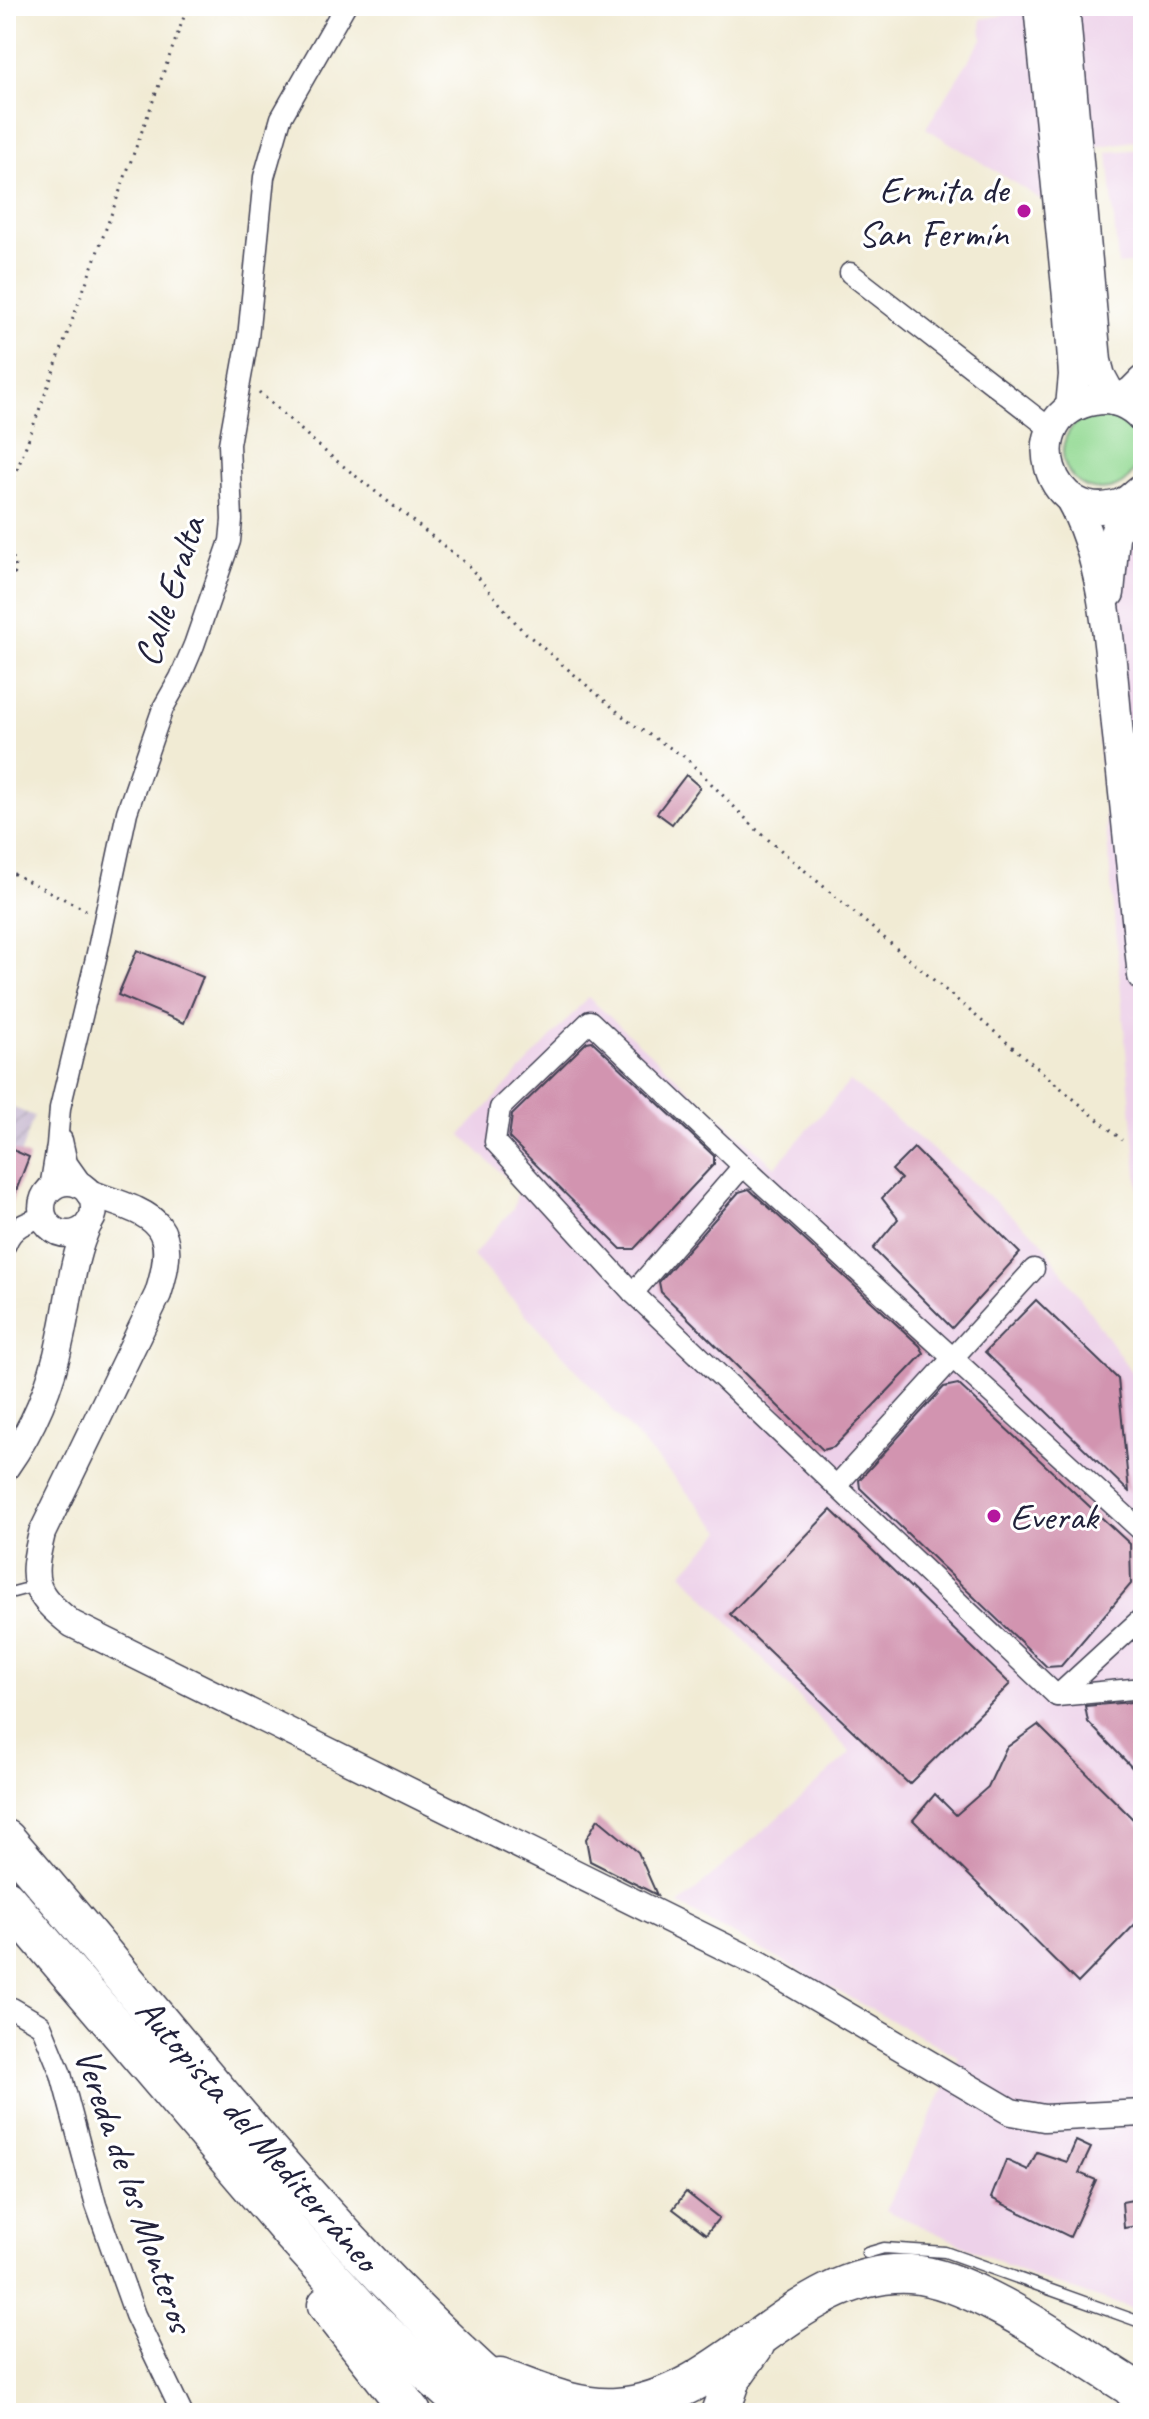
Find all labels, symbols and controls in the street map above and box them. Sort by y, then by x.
place label: Ermita de San Fermín [858,166,1011,257]
marker: Ermita de San Fermín [1015,202,1033,220]
street label: Calle Eralta [123,508,216,672]
place label: Everak [1010,1493,1101,1540]
marker: Everak [985,1507,1003,1525]
street label: Autopista del Mediterráneo [126,1988,392,2284]
street label: Vereda de los Monteros [64,2042,206,2341]

